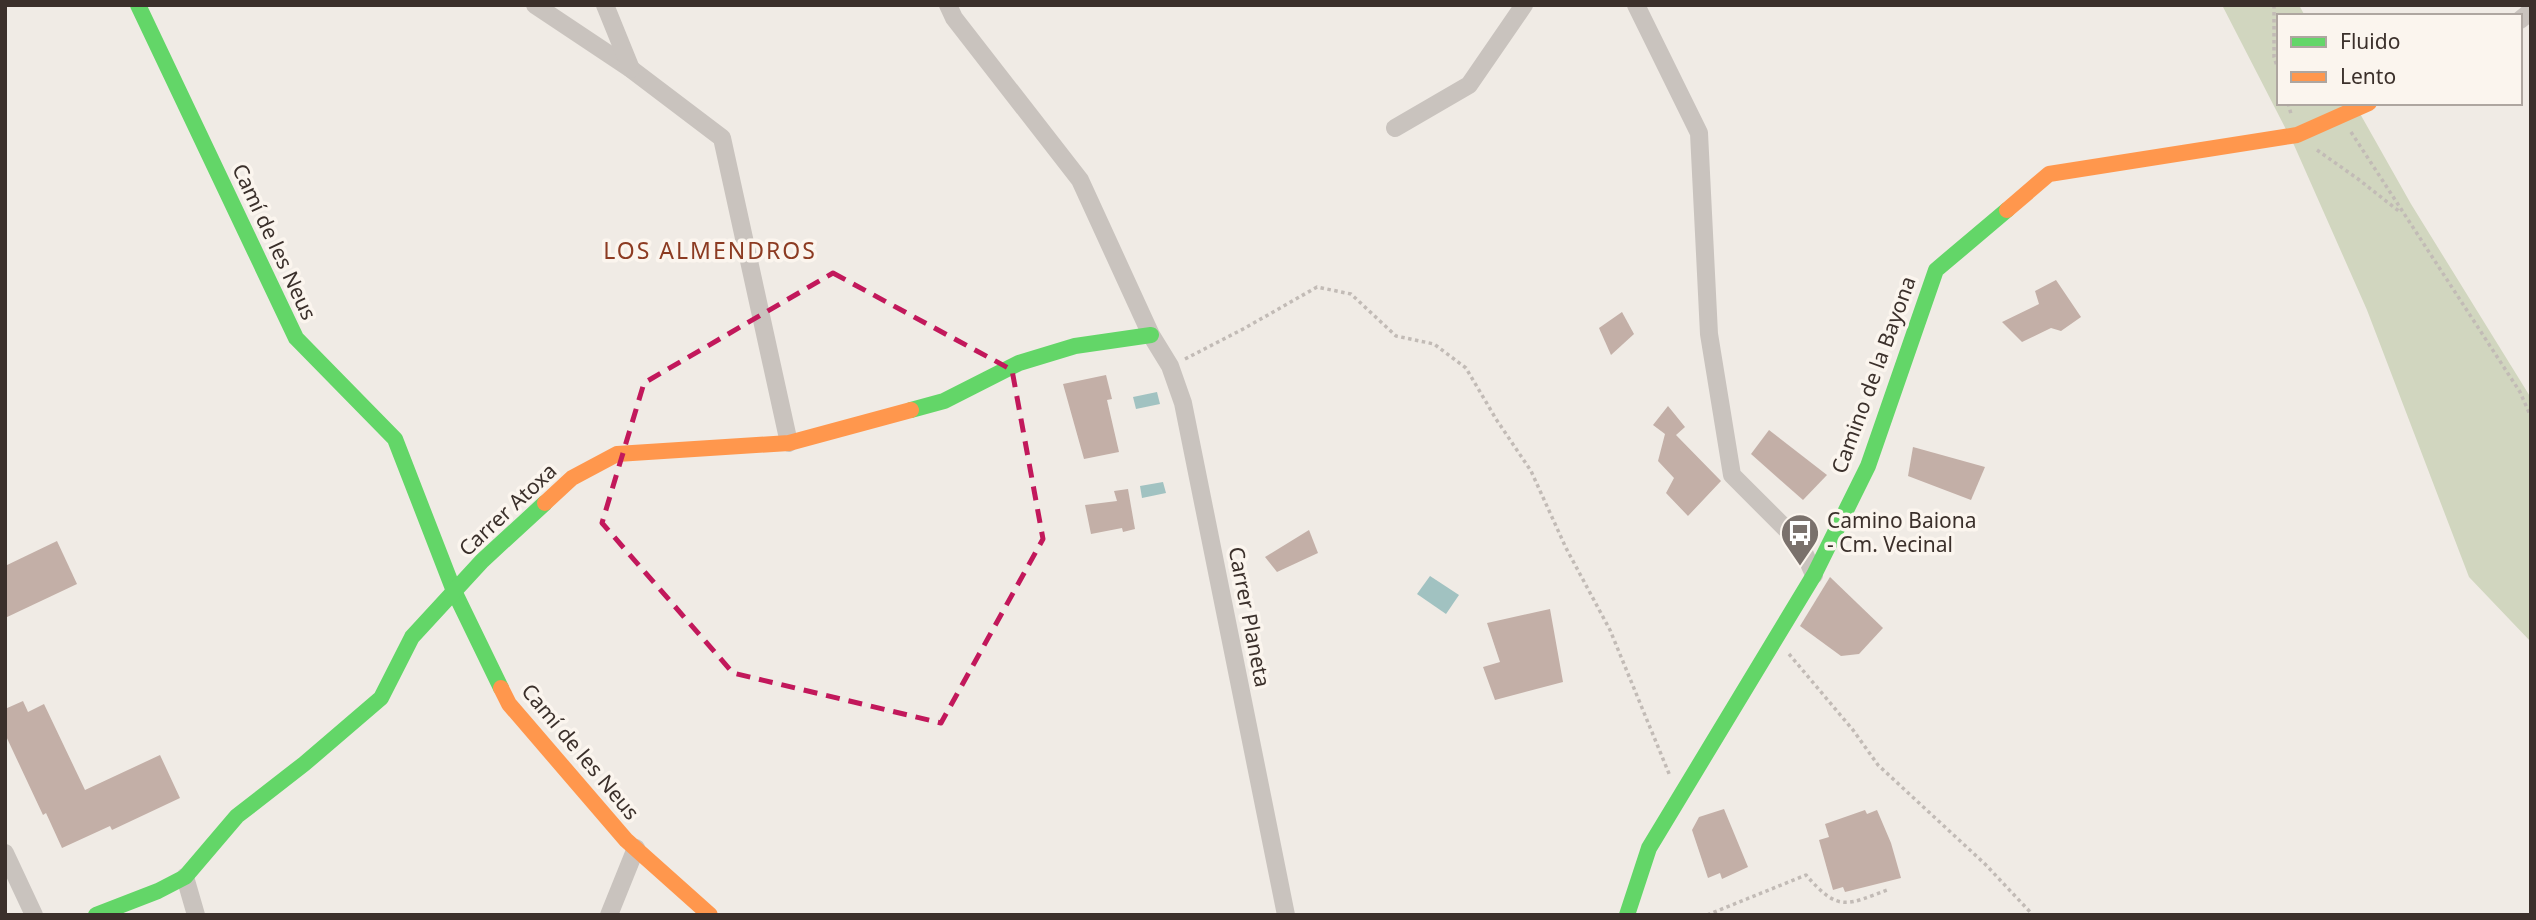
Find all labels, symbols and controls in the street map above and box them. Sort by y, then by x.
legend [2277,14,2522,105]
text: Fluido [2340,27,2400,55]
text: Lento [2340,62,2396,90]
street label: Camí de les Neus [226,159,323,324]
district label: LOS ALMENDROS [603,234,817,266]
street label: Camino de la Bayona [1824,272,1922,477]
street label: Carrer Atoxa [452,457,562,562]
place label: Camino Baiona - Cm. Vecinal [1827,506,1977,558]
bus stop icon: Camino Baiona - Cm. Vecinal [1779,512,1821,567]
street label: Carrer Planeta [1223,544,1277,689]
street label: Camí de les Neus [516,677,646,825]

